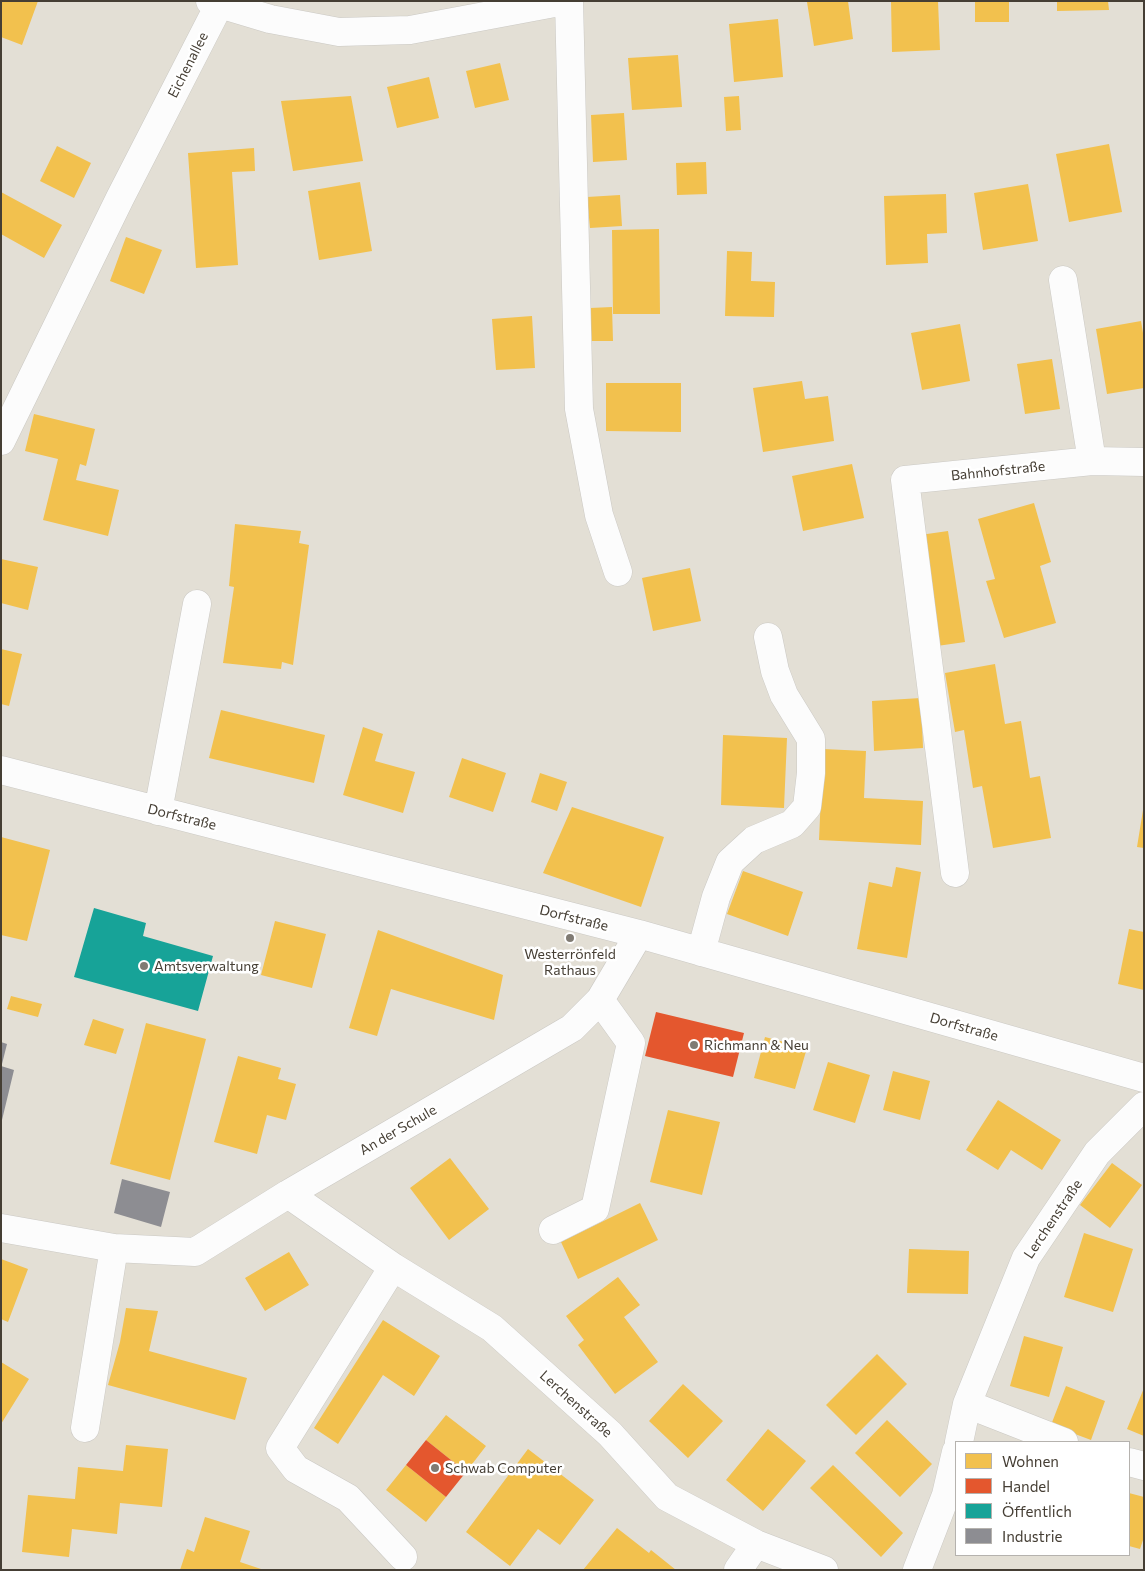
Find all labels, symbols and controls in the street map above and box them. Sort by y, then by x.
street label: Eichenallee [164,29,212,101]
street label: Bahnhofstraße [950,458,1046,484]
street label: Dorfstraße [146,800,218,834]
street label: Dorfstraße [538,901,610,935]
marker: Westerrönfeld Rathaus [564,932,576,944]
place label: Westerrönfeld Rathaus [524,946,616,979]
place label: Amtsverwaltung [154,958,259,974]
marker: Amtsverwaltung [138,960,150,972]
street label: Dorfstraße [928,1009,1000,1045]
place label: Richmann & Neu [704,1037,809,1053]
marker: Richmann & Neu [688,1039,700,1051]
street label: An der Schule [357,1101,439,1159]
street label: Lerchenstraße [1020,1176,1086,1262]
street label: Lerchenstraße [536,1367,616,1441]
legend [955,1441,1130,1556]
text: Wohnen [1002,1452,1059,1470]
place label: Schwab Computer [445,1460,562,1476]
marker: Schwab Computer [429,1462,441,1474]
text: Handel [1002,1477,1050,1495]
text: Öffentlich [1002,1502,1072,1520]
text: Industrie [1002,1527,1063,1545]

